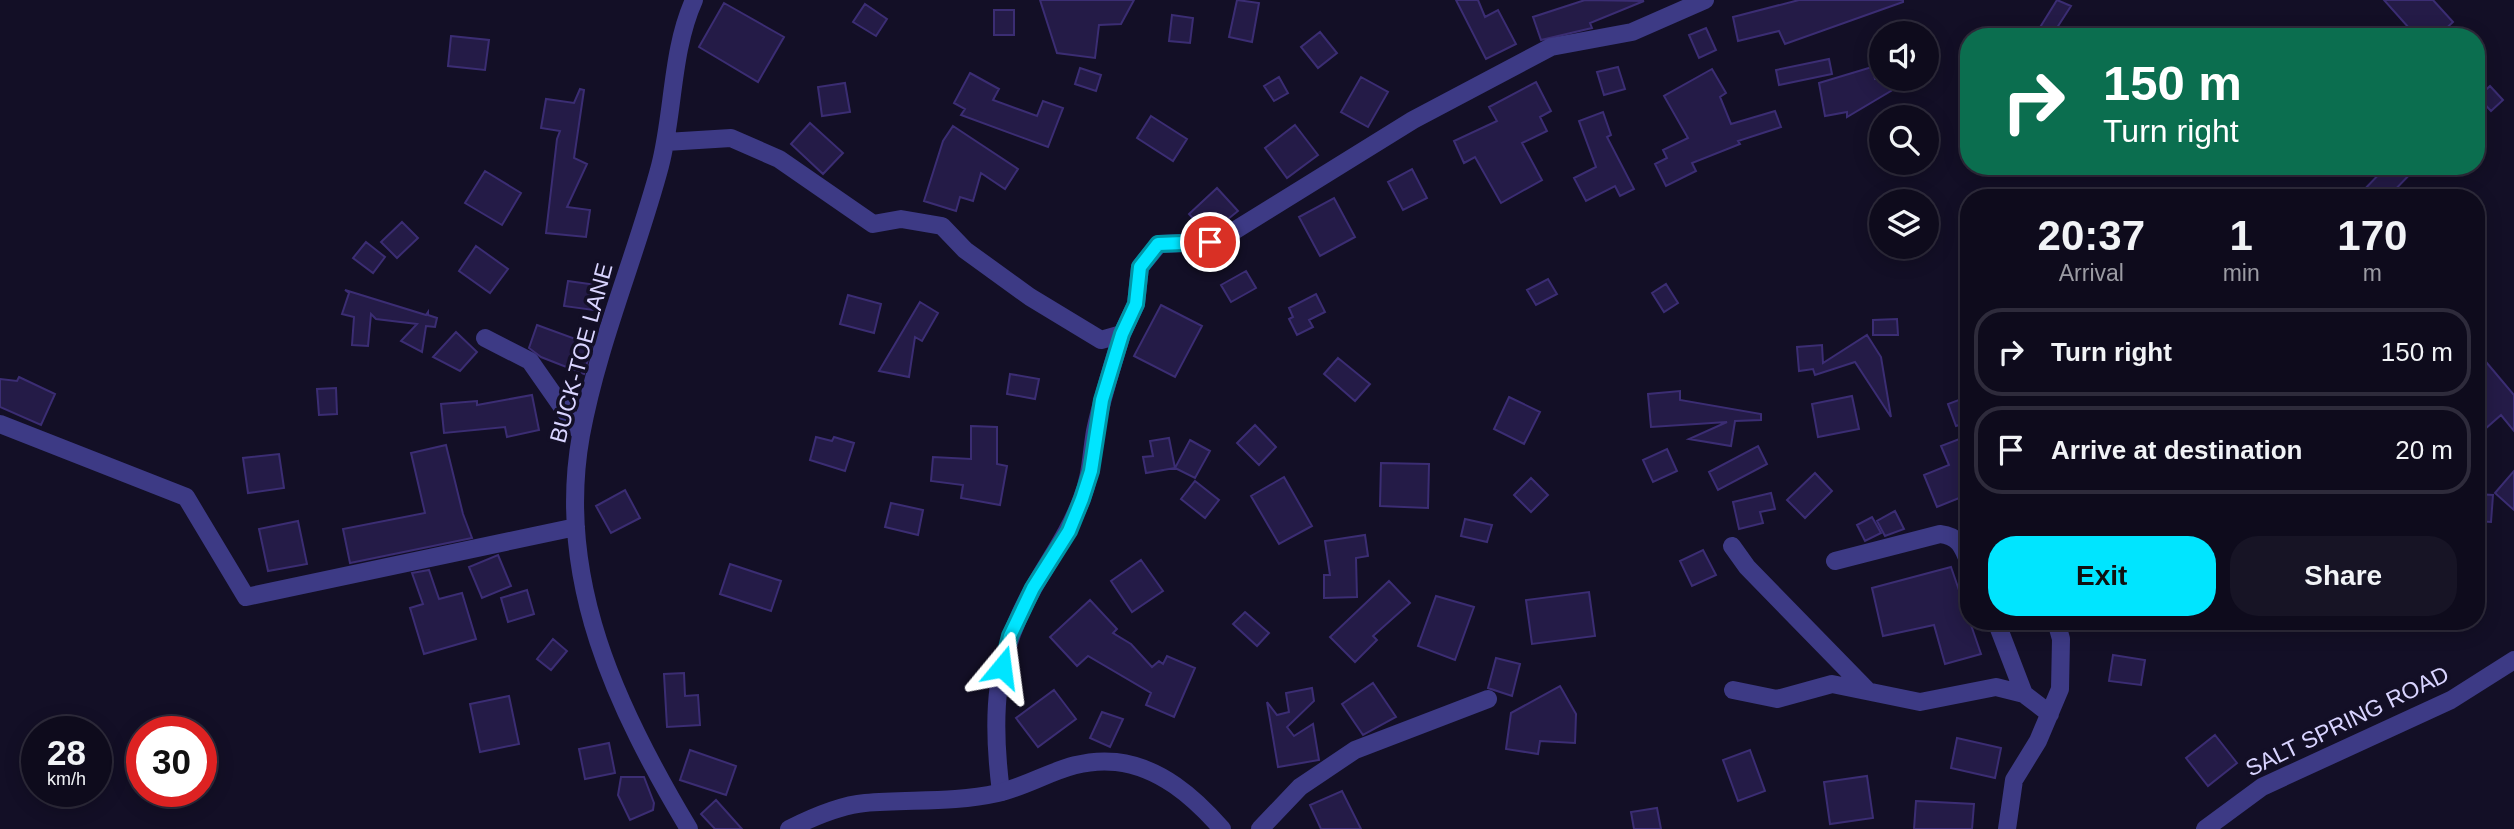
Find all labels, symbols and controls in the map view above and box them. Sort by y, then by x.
map controls [1869,21,1939,259]
button: sound [1869,21,1939,91]
icon: right [1988,56,2079,147]
text: 150 m [2103,56,2242,110]
button: search [1869,105,1939,175]
text: Turn right [2103,113,2239,149]
button: layers [1869,189,1939,259]
pin [1180,212,1240,272]
text: 20:37 [2038,212,2145,259]
text: 1 [2229,212,2253,259]
text: 170 [2337,212,2407,259]
icon: arrive [1191,223,1229,261]
street label: BUCK-TOE LANE [545,260,617,446]
text: Arrival [2059,260,2124,286]
text: min [2223,260,2260,286]
text: m [2363,260,2382,286]
icon: right [1992,333,2030,371]
text: Turn right [2051,337,2172,367]
text: 150 m [2381,337,2453,367]
icon: arrive [1992,431,2030,469]
text: Arrive at destination [2051,435,2302,465]
text: 20 m [2395,435,2453,465]
button: Exit [1988,536,2216,616]
button: Share [2230,536,2457,616]
position arrow [965,630,1039,704]
street label: SALT SPRING ROAD [2241,660,2453,782]
speed limit sign: 30 [126,716,217,807]
text: 28 [47,733,86,772]
text: km/h [47,769,86,789]

